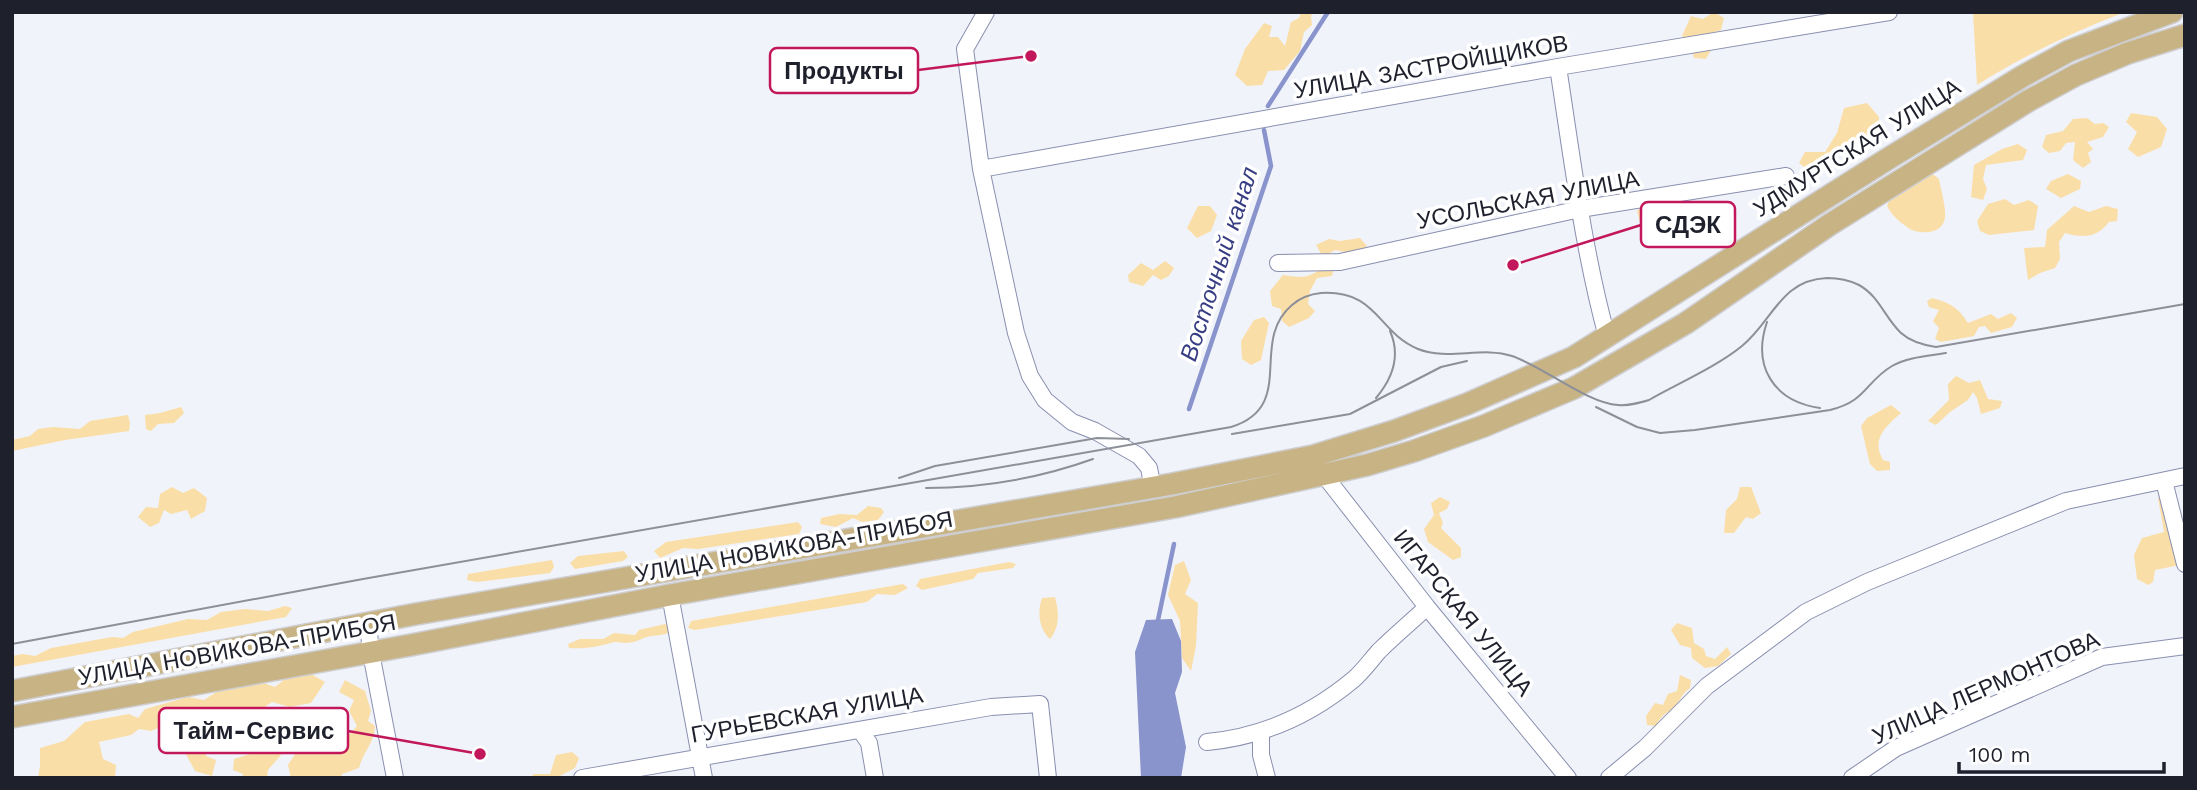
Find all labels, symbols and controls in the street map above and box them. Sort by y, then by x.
street label: УЛИЦА ЗАСТРОЙЩИКОВ [1292,29,1570,104]
callout: Продукты [770,48,918,93]
text: Продукты [784,57,904,85]
street label: УДМУРТСКАЯ УЛИЦА [1749,73,1966,223]
water label: Восточный канал [1174,163,1264,365]
street label: УСОЛЬСКАЯ УЛИЦА [1415,165,1642,235]
callout: СДЭК [1641,202,1735,247]
text: СДЭК [1655,211,1721,239]
street label: УЛИЦА НОВИКОВА-ПРИБОЯ [633,506,955,588]
street label: ИГАРСКАЯ УЛИЦА [1388,525,1539,702]
street label: УЛИЦА НОВИКОВА-ПРИБОЯ [76,609,398,691]
street label: УЛИЦА ЛЕРМОНТОВА [1868,625,2104,750]
street label: ГУРЬЕВСКАЯ УЛИЦА [689,681,926,749]
callout: Тайм-Сервис [159,708,348,753]
text: Тайм-Сервис [174,717,334,745]
scale bar [1959,730,2164,774]
text: 100 m [1969,742,2031,767]

